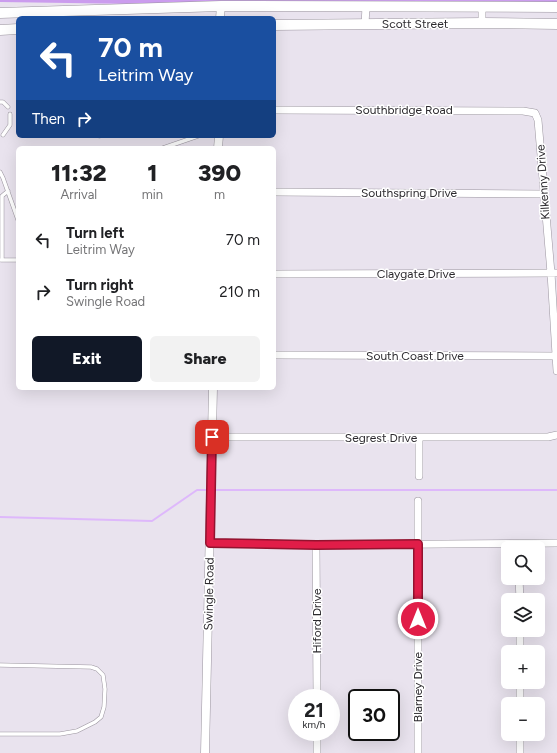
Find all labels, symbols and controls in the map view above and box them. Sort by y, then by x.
street label: Scott Street [382,17,449,31]
text: 70 m [98,30,163,64]
icon: left [32,32,84,84]
text: Leitrim Way [98,64,193,86]
street label: Southbridge Road [355,103,453,117]
icon: right [73,108,95,130]
text: Then [32,110,65,128]
street label: Kilkenny Drive [533,144,553,220]
text: 11:32 [51,158,107,187]
text: 1 [147,158,157,187]
text: 390 [198,158,241,187]
street label: Southspring Drive [361,186,458,200]
text: Arrival [60,187,97,202]
text: min [142,187,163,202]
text: m [214,187,225,202]
text: Turn left [66,224,124,242]
icon: left [32,229,54,251]
text: 70 m [226,231,260,249]
text: Leitrim Way [66,242,135,257]
street label: Claygate Drive [377,267,456,281]
text: Turn right [66,276,134,294]
icon: right [32,281,54,303]
text: 210 m [219,283,260,301]
text: Swingle Road [66,294,145,309]
button: Exit [32,336,142,382]
button: Share [150,336,260,382]
street label: South Coast Drive [366,349,464,363]
pin [195,420,229,454]
icon: arrive [201,426,223,448]
street label: Segrest Drive [345,431,418,445]
map controls [501,541,545,741]
button: search [501,541,545,585]
street label: Swingle Road [201,557,217,631]
street label: Hiford Drive [310,588,324,653]
button: layers [501,593,545,637]
position arrow [397,598,439,640]
button: + [501,645,545,689]
street label: Blarney Drive [411,651,425,722]
speed limit sign: 30 [348,689,400,741]
button: − [501,697,545,741]
text: 21 [304,698,324,722]
text: km/h [303,718,325,731]

